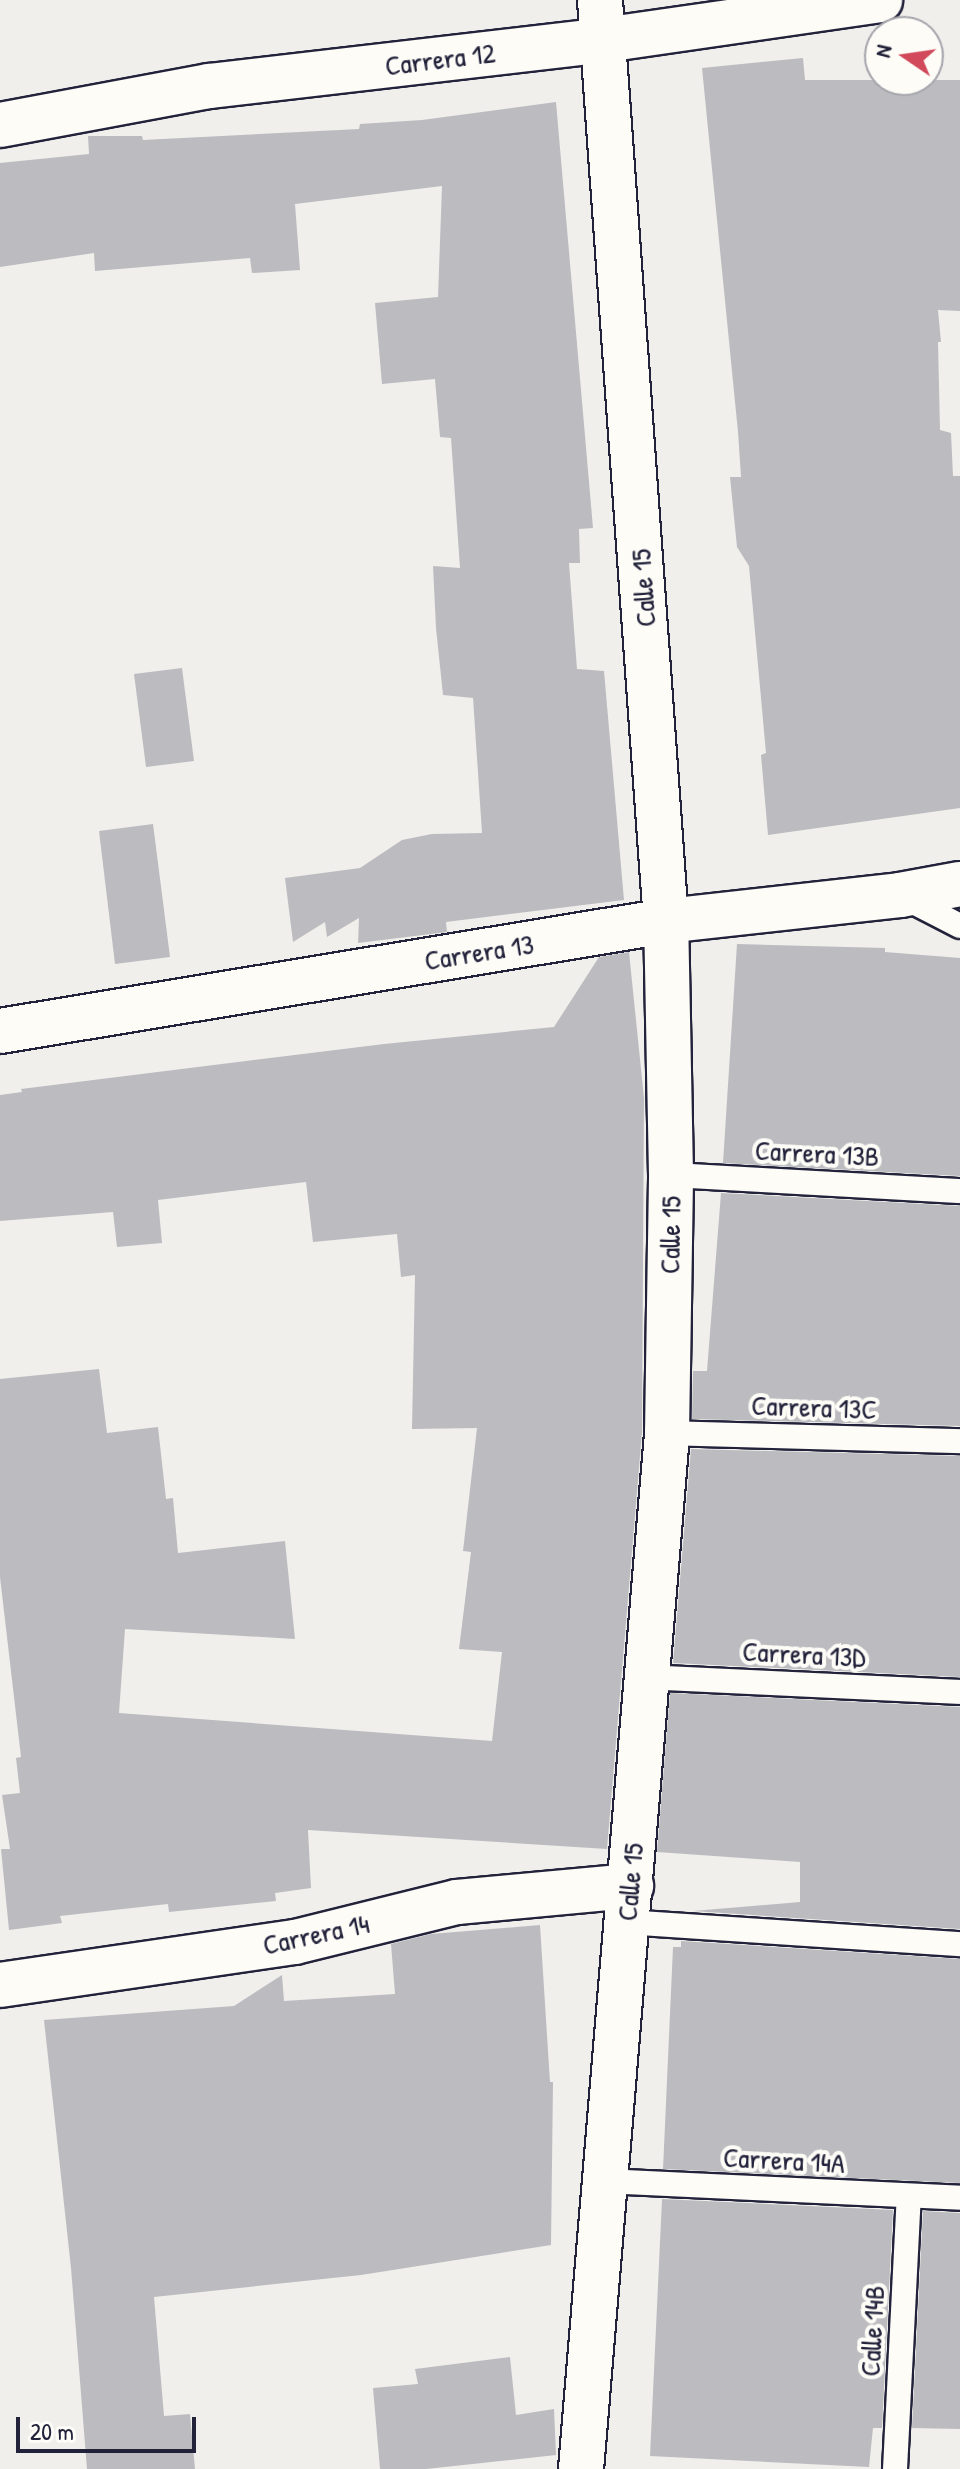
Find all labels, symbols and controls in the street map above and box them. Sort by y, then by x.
north arrow [864,16,944,96]
street label: Carrera 12 [383,36,497,82]
text: N [867,42,898,60]
street label: Calle 15 [624,548,662,628]
street label: Carrera 13 [422,927,536,977]
street label: Carrera 13B [754,1133,880,1173]
street label: Calle 15 [653,1196,687,1274]
street label: Carrera 13C [751,1388,877,1426]
street label: Carrera 13D [742,1634,866,1674]
street label: Calle 15 [610,1842,650,1922]
street label: Carrera 14 [260,1906,372,1962]
street label: Carrera 14A [722,2140,846,2180]
street label: Calle 14B [853,2285,891,2377]
scale bar [20,2401,200,2451]
text: 20 m [30,2415,74,2447]

